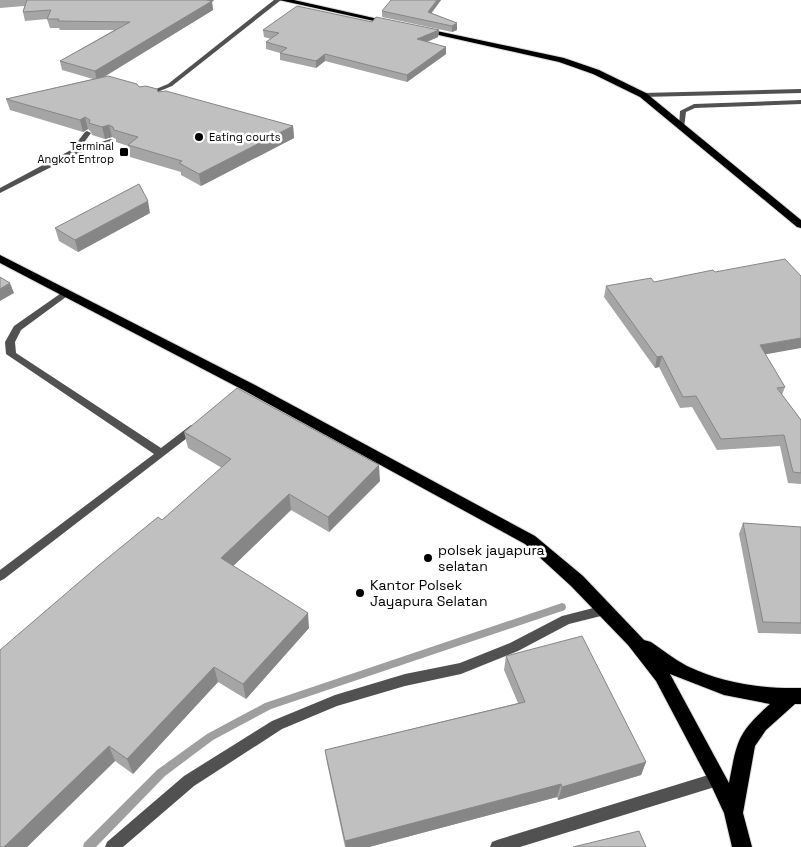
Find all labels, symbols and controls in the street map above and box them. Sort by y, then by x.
place label: Eating courts [209,130,281,144]
marker: Eating courts [193,131,205,143]
place label: Terminal Angkot Entrop [37,139,114,166]
marker: Terminal Angkot Entrop [118,146,130,158]
place label: polsek jayapura selatan [438,541,545,575]
marker: polsek jayapura selatan [422,552,434,564]
place label: Kantor Polsek Jayapura Selatan [370,576,488,610]
marker: Kantor Polsek Jayapura Selatan [354,587,366,599]

